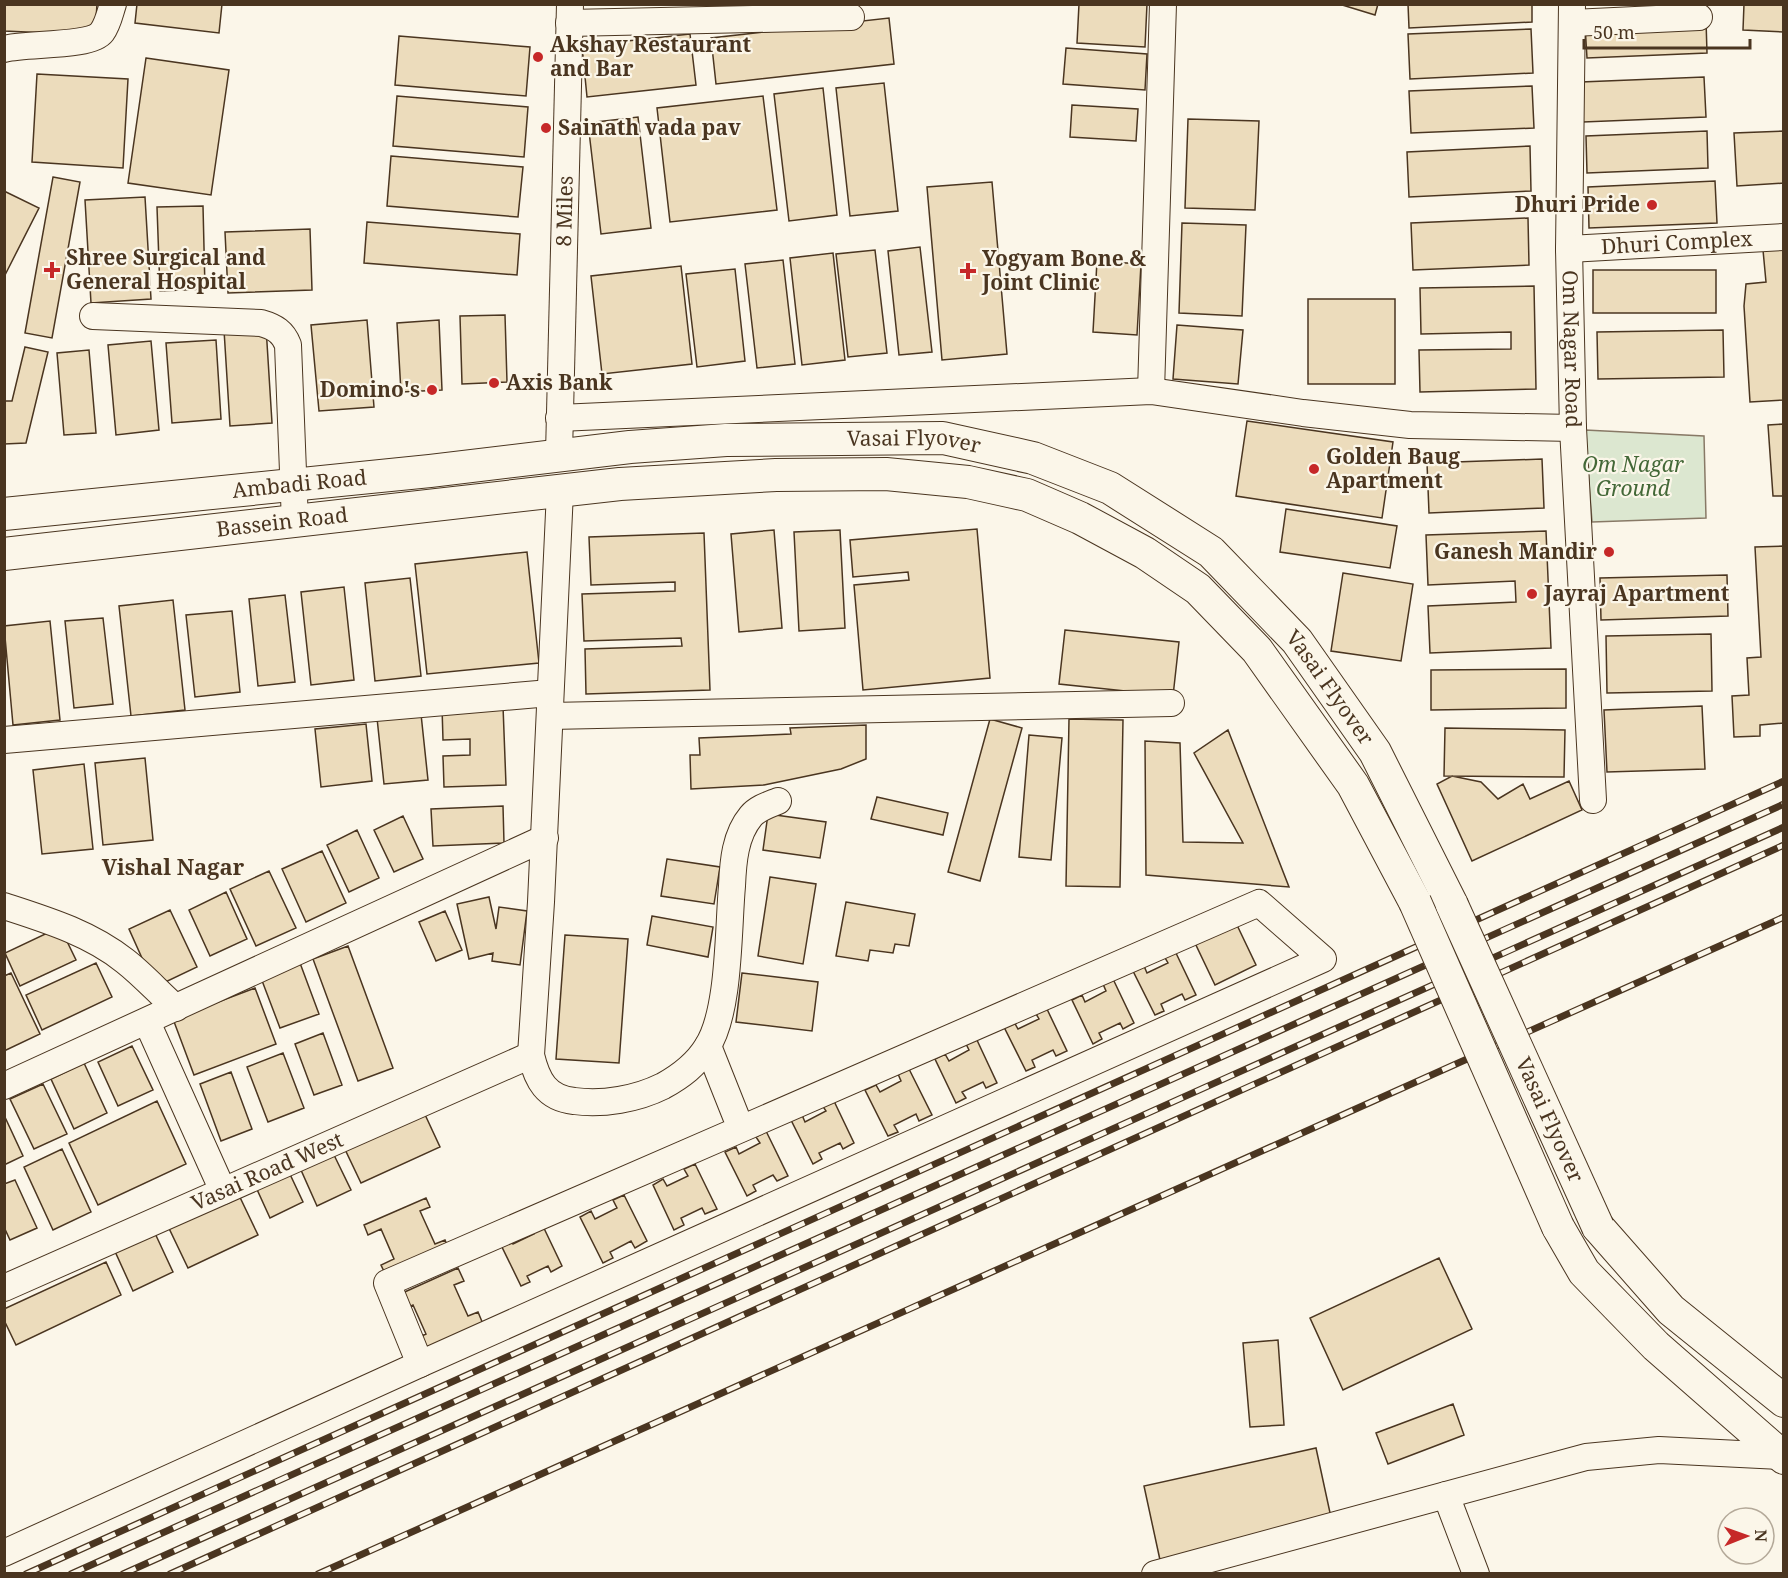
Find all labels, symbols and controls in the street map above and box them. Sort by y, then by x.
scale bar [1584,12,1750,50]
text: 50 m [1593,20,1635,44]
place label: Akshay Restaurant and Bar [550,30,751,82]
marker: Akshay Restaurant and Bar [531,50,545,64]
place label: Sainath vada pav [558,113,741,141]
marker: Sainath vada pav [539,121,553,135]
street label: 8 Miles [549,175,579,247]
place label: Dhuri Pride [1515,190,1640,218]
marker: Dhuri Pride [1645,198,1659,212]
street label: Dhuri Complex [1600,224,1754,260]
place label: Shree Surgical and General Hospital [66,243,266,295]
place label: Yogyam Bone & Joint Clinic [981,244,1146,296]
marker: Shree Surgical and General Hospital [43,261,61,279]
marker: Yogyam Bone & Joint Clinic [959,262,977,280]
street label: Om Nagar Road [1556,270,1588,428]
place label: Axis Bank [506,368,613,396]
place label: Domino's [320,375,420,403]
marker: Axis Bank [487,376,501,390]
marker: Domino's [425,383,439,397]
street label: Vasai Flyover [847,423,984,459]
place label: Golden Baug Apartment [1326,442,1460,494]
park label: Om Nagar Ground [1582,450,1684,502]
street label: Ambadi Road [231,462,368,504]
marker: Golden Baug Apartment [1307,462,1321,476]
street label: Bassein Road [215,500,349,543]
place label: Ganesh Mandir [1434,537,1597,565]
marker: Ganesh Mandir [1602,545,1616,559]
place label: Jayraj Apartment [1543,579,1730,607]
marker: Jayraj Apartment [1525,587,1539,601]
street label: Vasai Flyover [1281,623,1381,750]
district label: Vishal Nagar [102,851,245,881]
street label: Vasai Flyover [1510,1052,1591,1187]
street label: Vasai Road West [187,1125,347,1216]
north arrow [1716,1506,1776,1566]
text: N [1750,1529,1772,1543]

